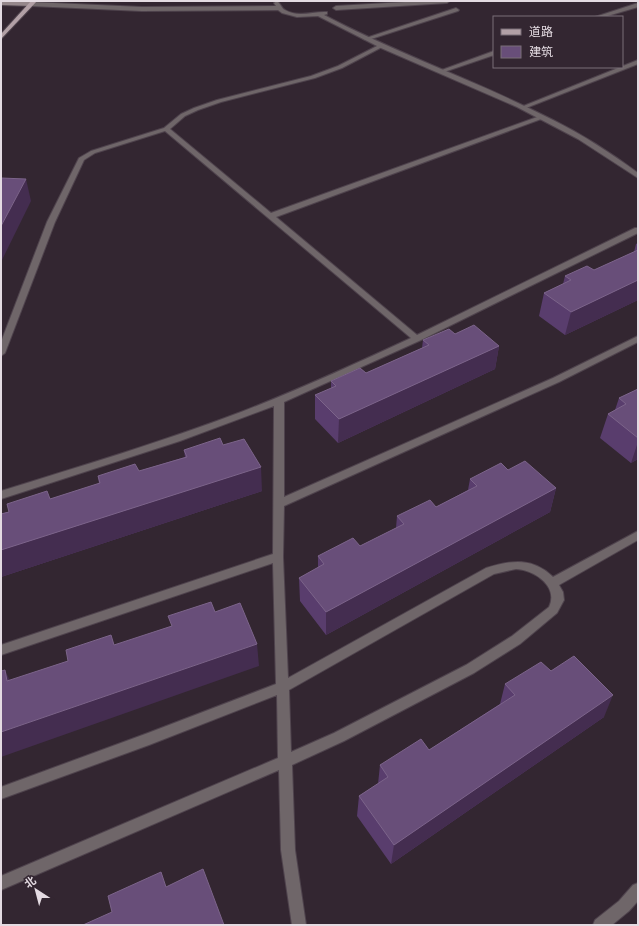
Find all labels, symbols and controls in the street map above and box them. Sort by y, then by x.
legend [493,16,623,68]
text: 道路 [529,24,553,39]
text: 建筑 [529,44,553,59]
north arrow [16,870,56,910]
text: 北 [22,873,38,890]

